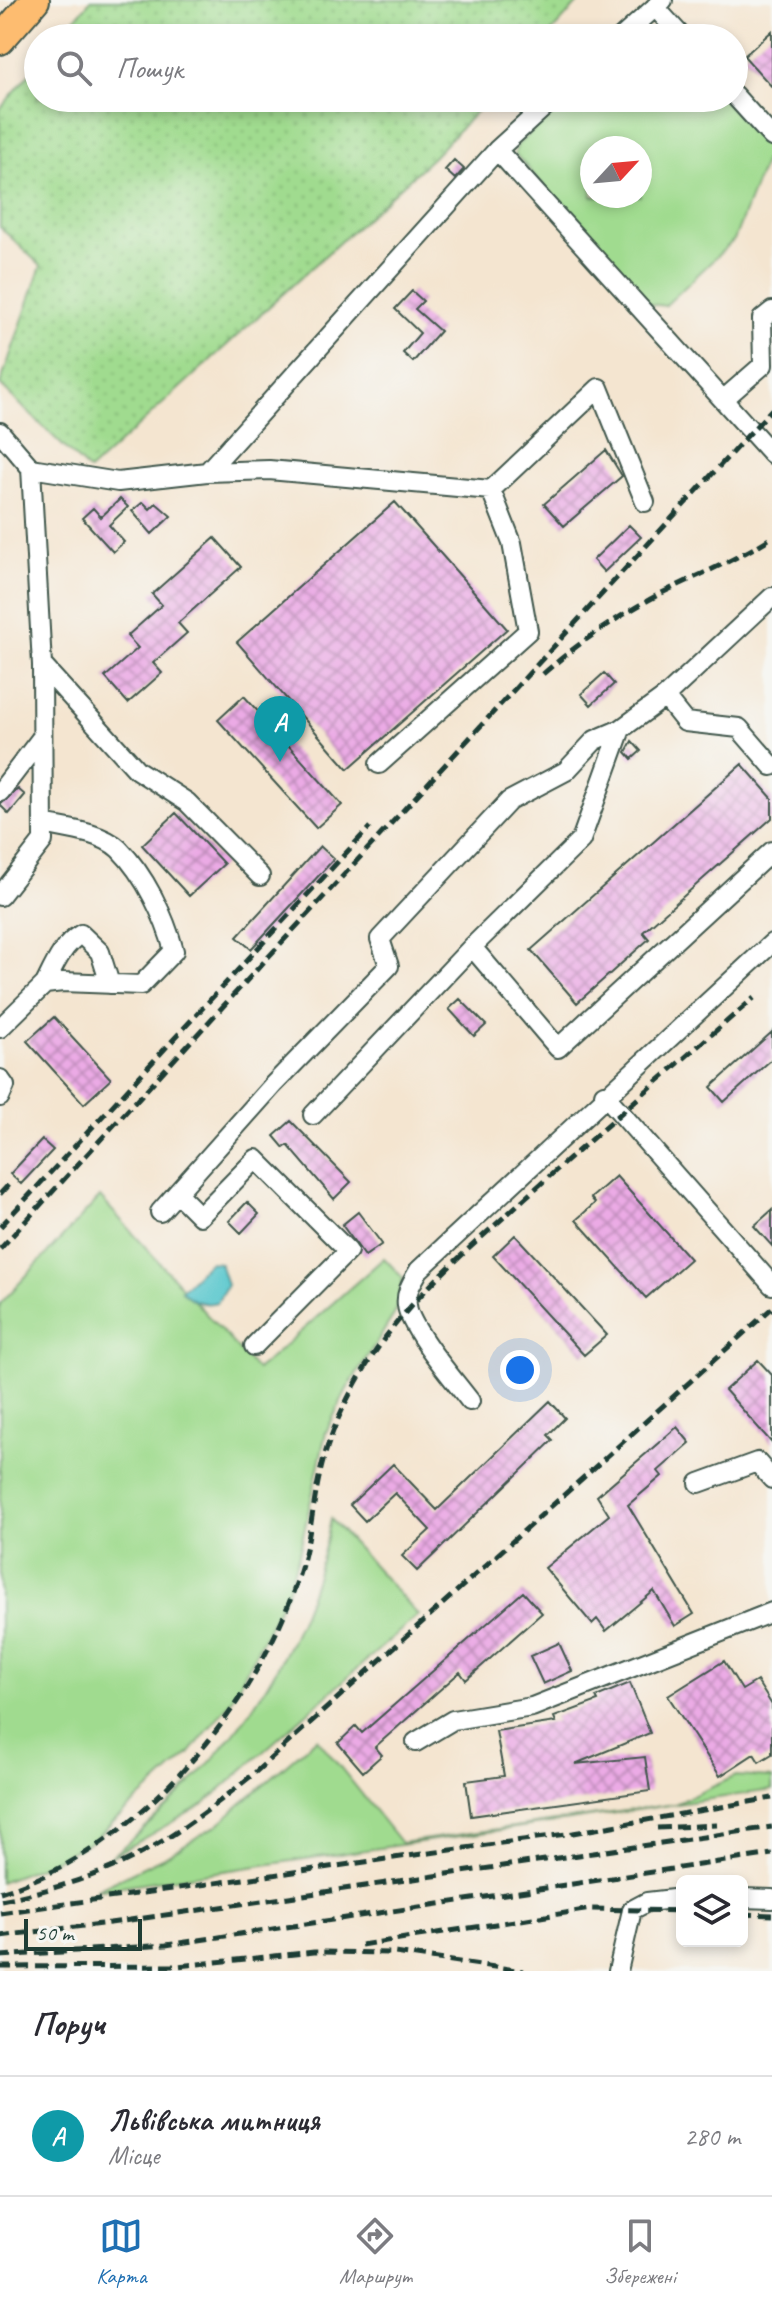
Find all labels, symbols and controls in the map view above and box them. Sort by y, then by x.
search box [24,24,748,112]
icon: search [52,46,96,90]
text: Пошук [116,49,183,87]
north arrow [580,136,652,208]
pin: A [254,696,306,762]
your location [500,1350,540,1390]
map controls [676,1875,748,1947]
button: layers [676,1875,748,1947]
scale bar [24,1915,142,1951]
text: 50 m [36,1919,73,1947]
text: Поруч [32,2002,105,2045]
text: Львівська митниця [108,2101,320,2139]
text: A [51,2120,65,2153]
text: 280 m [684,2120,740,2153]
text: Місце [108,2139,159,2172]
tab: Карта [96,2214,147,2290]
tab: Маршрут [339,2214,412,2290]
tab: Збережені [604,2214,676,2290]

